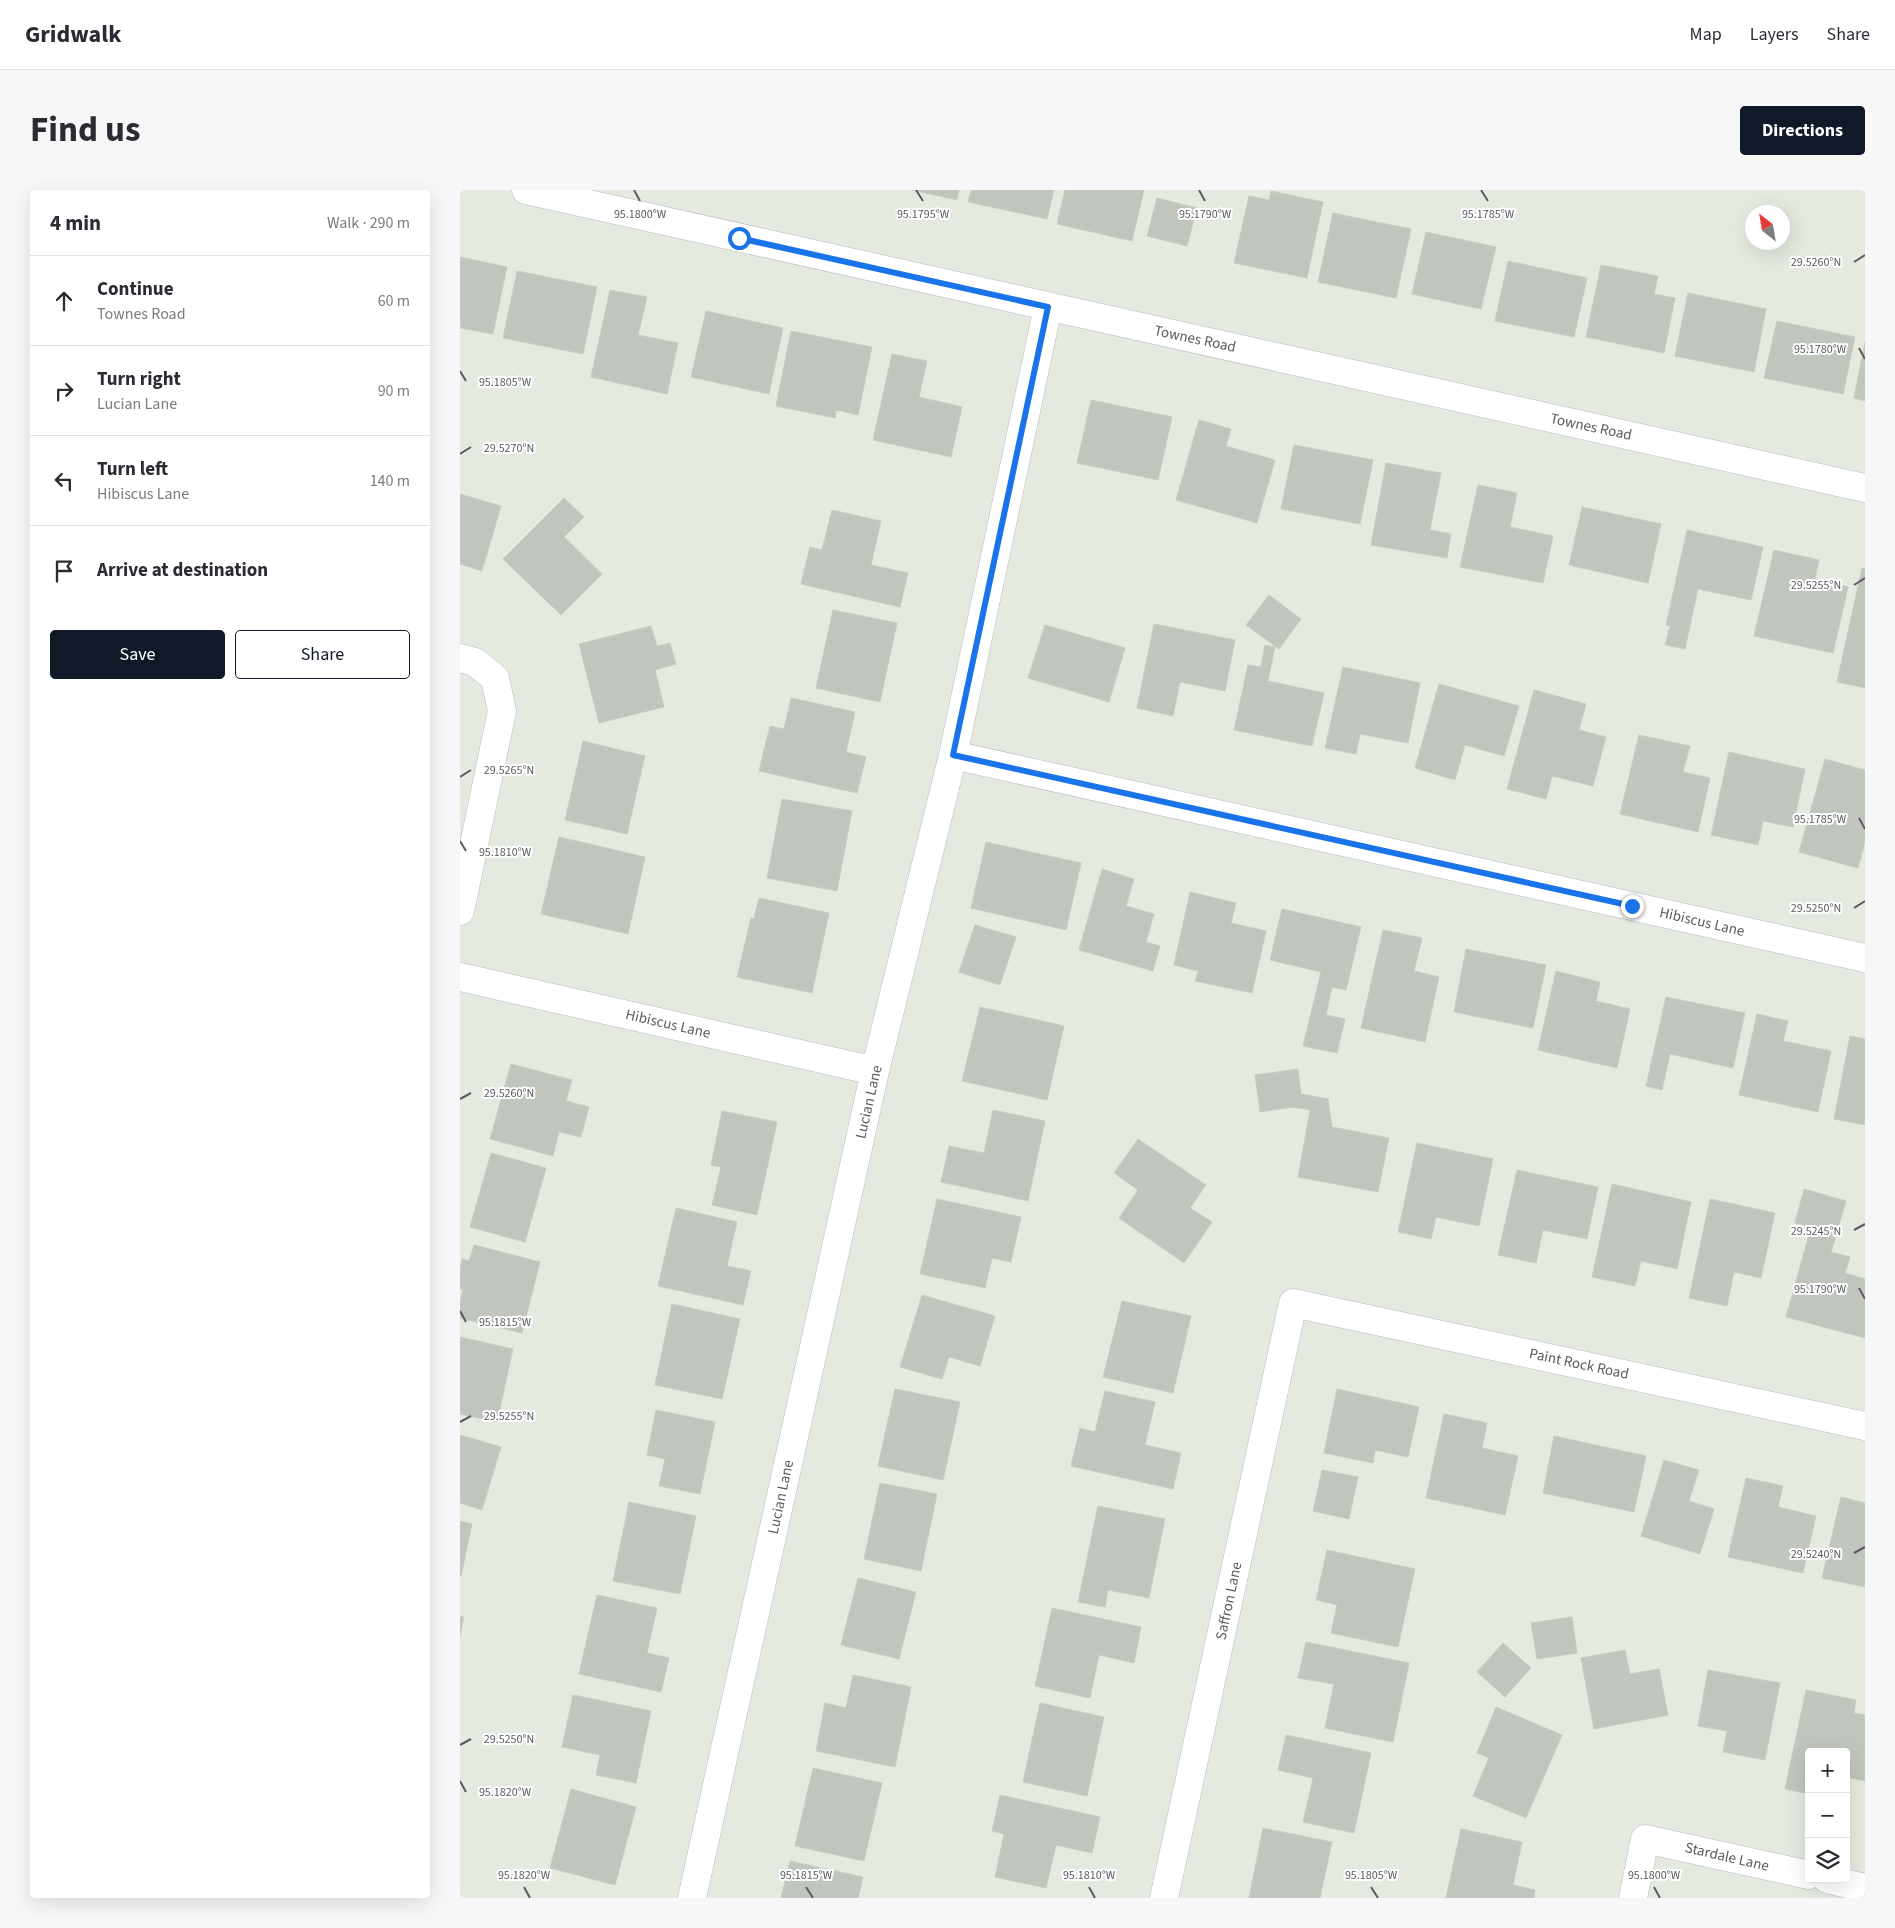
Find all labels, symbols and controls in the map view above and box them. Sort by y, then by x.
text: Gridwalk [25,17,121,52]
text: Map [1690,22,1722,47]
text: Layers [1750,22,1799,47]
text: Share [1827,22,1870,47]
text: Find us [30,105,140,155]
button: Directions [1740,106,1865,155]
north arrow [1745,205,1790,250]
text: 95.1800°W [614,206,667,223]
text: 95.1795°W [897,206,950,223]
text: 95.1790°W [1179,206,1232,223]
text: 95.1785°W [1462,206,1515,223]
text: 4 min [50,208,101,238]
text: Walk · 290 m [327,212,410,234]
route start [728,227,751,250]
text: 29.5260°N [1791,254,1841,271]
text: Continue [97,276,174,303]
icon: ahead [50,287,78,315]
text: 60 m [378,290,410,312]
text: Townes Road [97,303,186,325]
street label: Townes Road [1152,320,1238,358]
text: 95.1780°W [1794,341,1847,358]
text: Turn right [97,366,181,393]
text: 95.1805°W [479,374,532,391]
icon: right [50,377,78,405]
text: 90 m [378,380,410,402]
text: Lucian Lane [97,393,177,415]
street label: Townes Road [1548,408,1634,446]
text: 29.5270°N [484,440,534,457]
text: Turn left [97,456,168,483]
icon: left [50,467,78,495]
text: 140 m [370,470,410,492]
text: Hibiscus Lane [97,483,189,505]
icon: arrive [50,557,78,585]
text: Arrive at destination [97,557,268,584]
text: 29.5255°N [1791,577,1841,594]
button: Save [50,630,225,679]
button: Share [235,630,410,679]
text: 29.5265°N [484,762,534,779]
text: 95.1785°W [1794,811,1847,828]
text: 95.1810°W [479,844,532,861]
route end [1621,895,1644,918]
text: 29.5250°N [1791,900,1841,917]
street label: Hibiscus Lane [1657,902,1747,942]
street label: Hibiscus Lane [623,1004,713,1044]
street label: Lucian Lane [850,1063,888,1141]
text: 29.5260°N [484,1085,534,1102]
text: 29.5245°N [1791,1223,1841,1240]
text: 95.1790°W [1794,1281,1847,1298]
text: 95.1815°W [479,1314,532,1331]
street label: Paint Rock Road [1527,1343,1631,1385]
text: 29.5255°N [484,1408,534,1425]
street label: Lucian Lane [763,1458,799,1536]
text: 29.5240°N [1791,1546,1841,1563]
street label: Saffron Lane [1211,1560,1247,1642]
text: 29.5250°N [484,1731,534,1748]
map controls [1805,1748,1850,1883]
button: + [1805,1748,1850,1793]
text: 95.1820°W [479,1784,532,1801]
button: − [1805,1793,1850,1838]
street label: Stardale Lane [1683,1837,1771,1877]
button: layers [1805,1838,1850,1883]
text: 95.1820°W [498,1867,551,1884]
text: 95.1815°W [780,1867,833,1884]
text: 95.1810°W [1063,1867,1116,1884]
text: 95.1805°W [1345,1867,1398,1884]
text: 95.1800°W [1628,1867,1681,1884]

